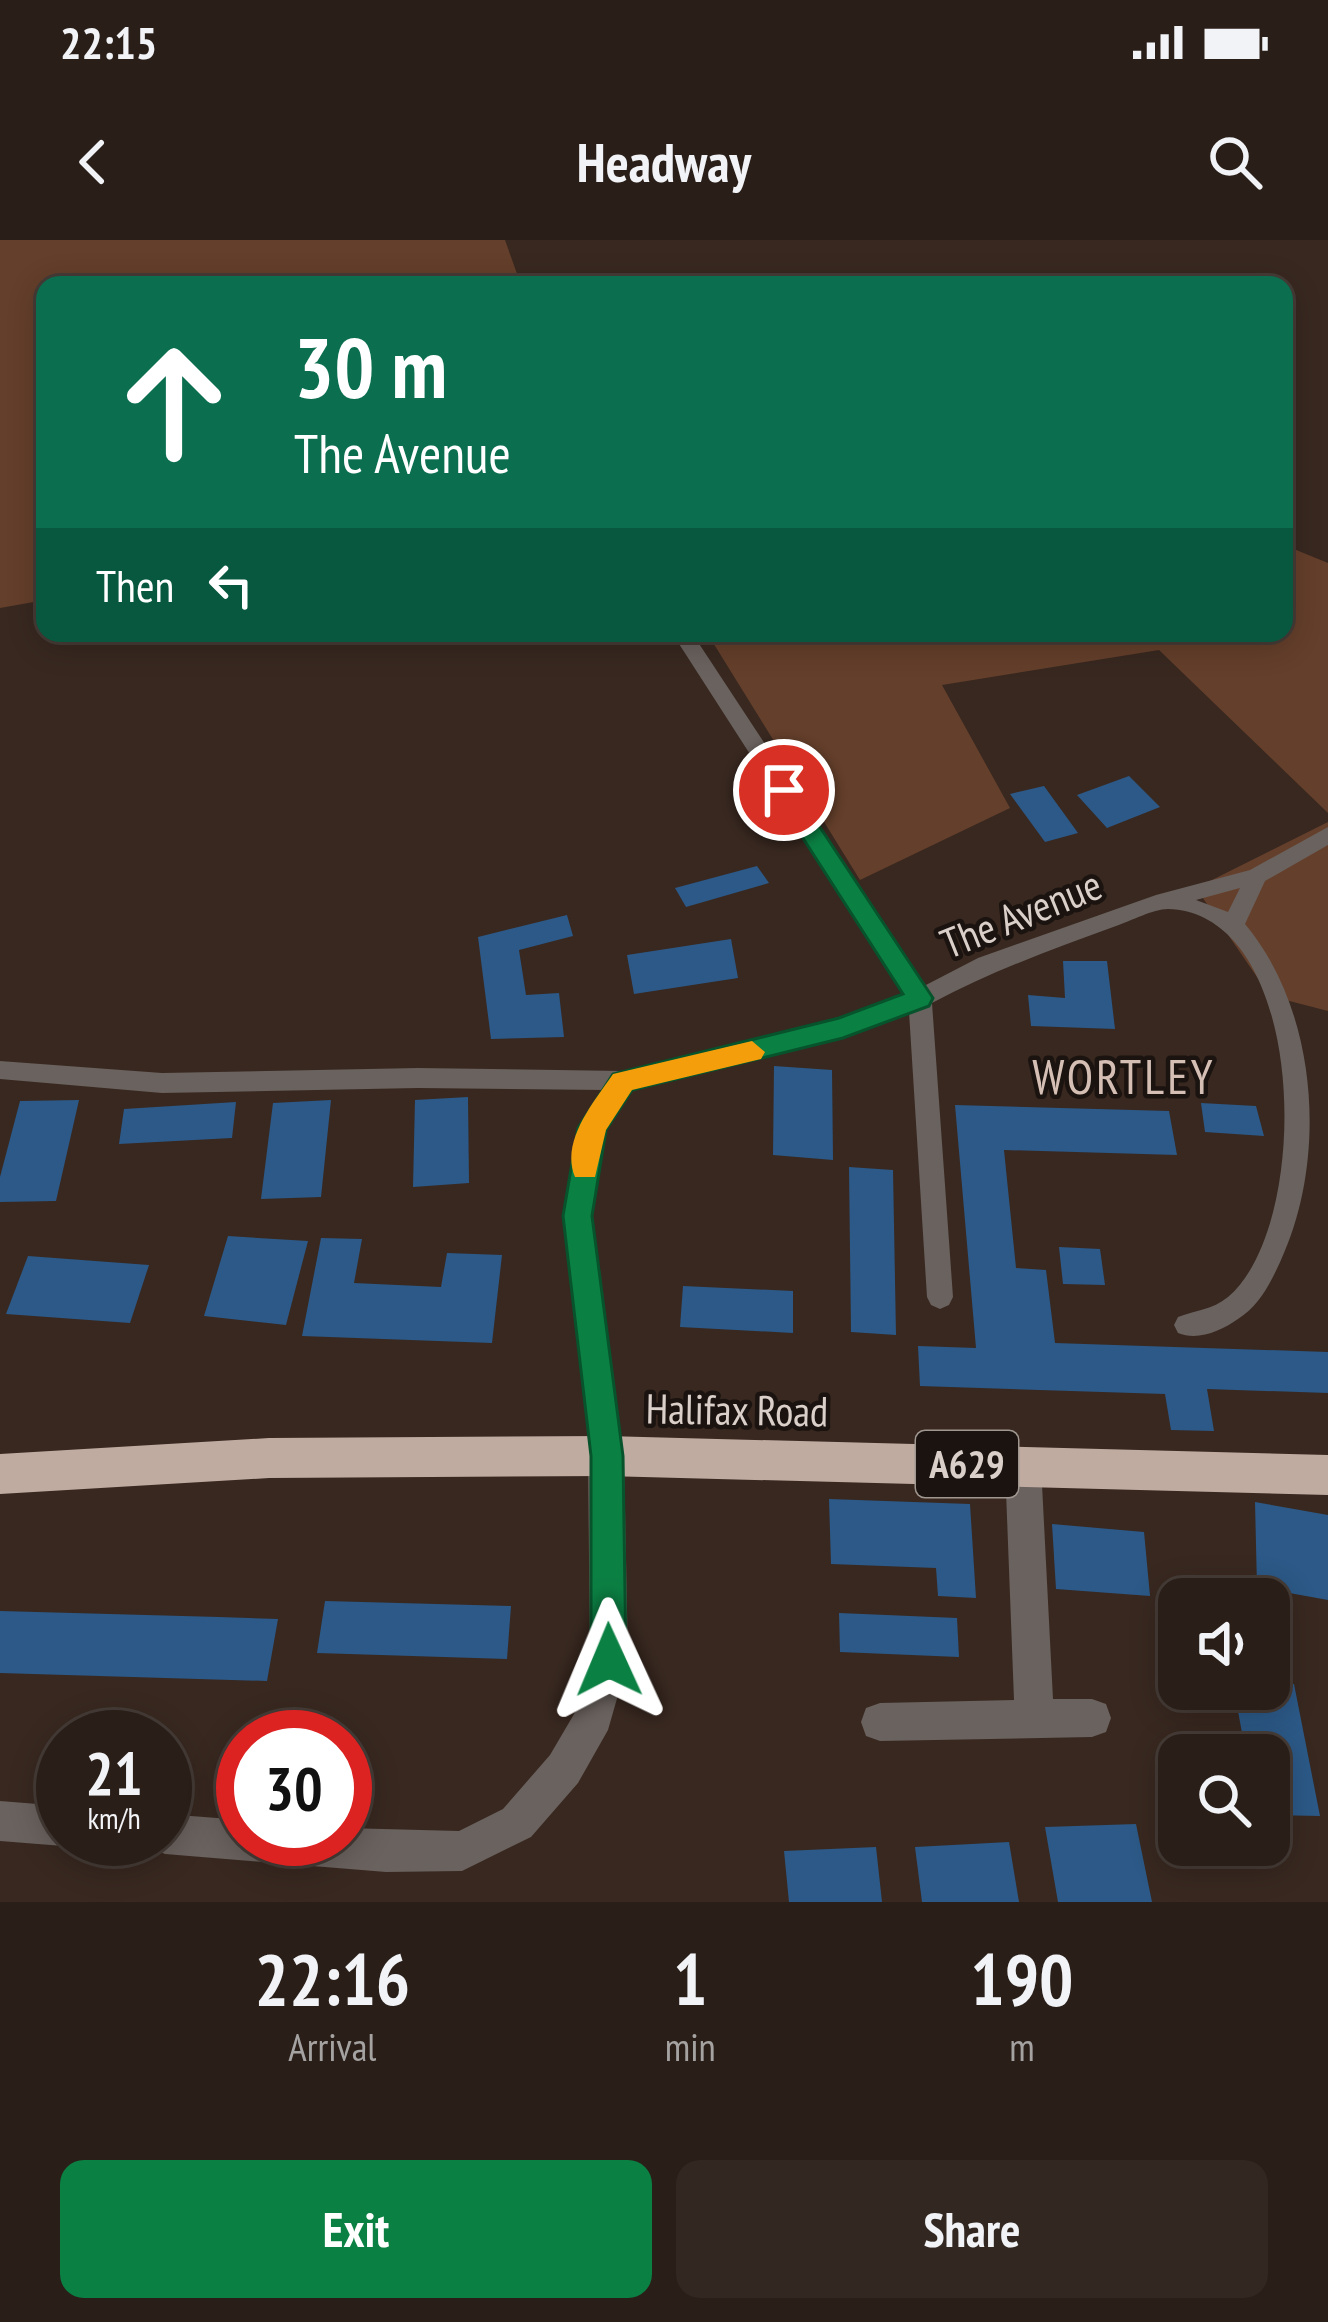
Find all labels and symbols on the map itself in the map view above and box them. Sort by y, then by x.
pin [733,739,835,841]
street label: The Avenue [932,856,1109,971]
district label: WORTLEY [1032,1045,1216,1107]
street label: Halifax Road [645,1380,829,1439]
road number: A629 [916,1431,1018,1497]
position arrow [546,1597,672,1723]
speed limit sign: 30 [216,1710,372,1866]

